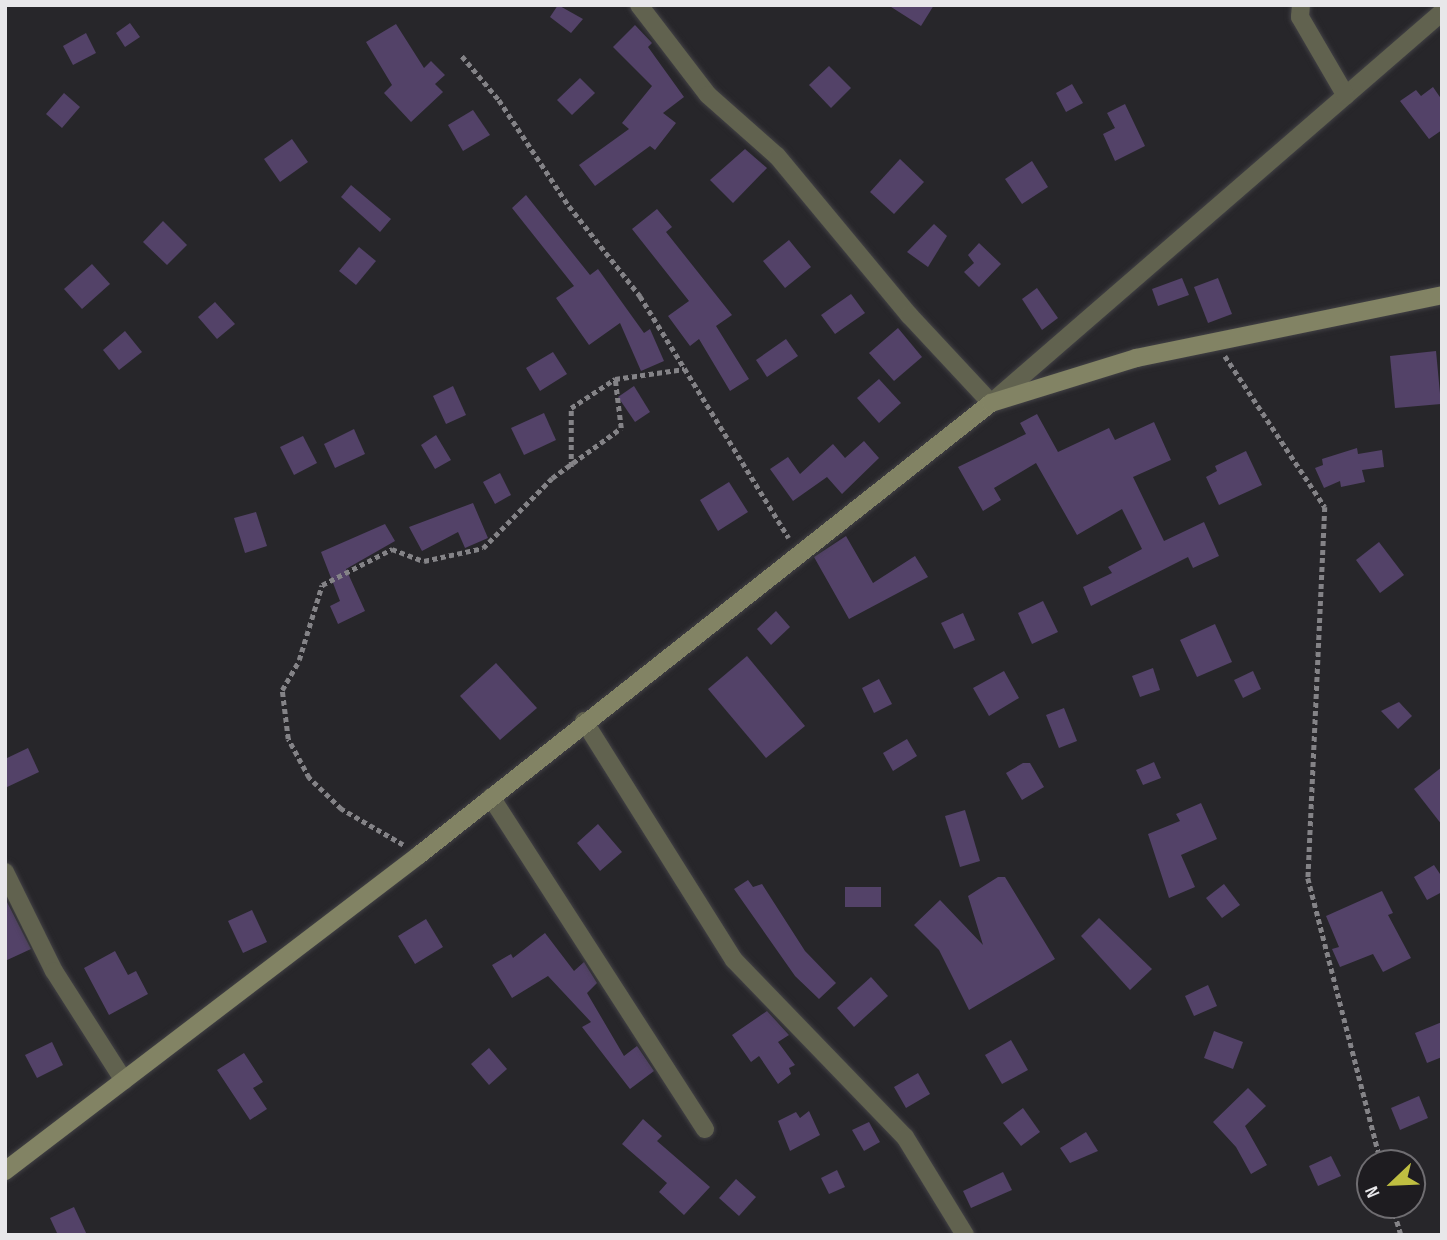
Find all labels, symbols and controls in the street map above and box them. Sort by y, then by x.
north arrow [1356,1149,1426,1219]
text: N [1360,1182,1386,1201]

